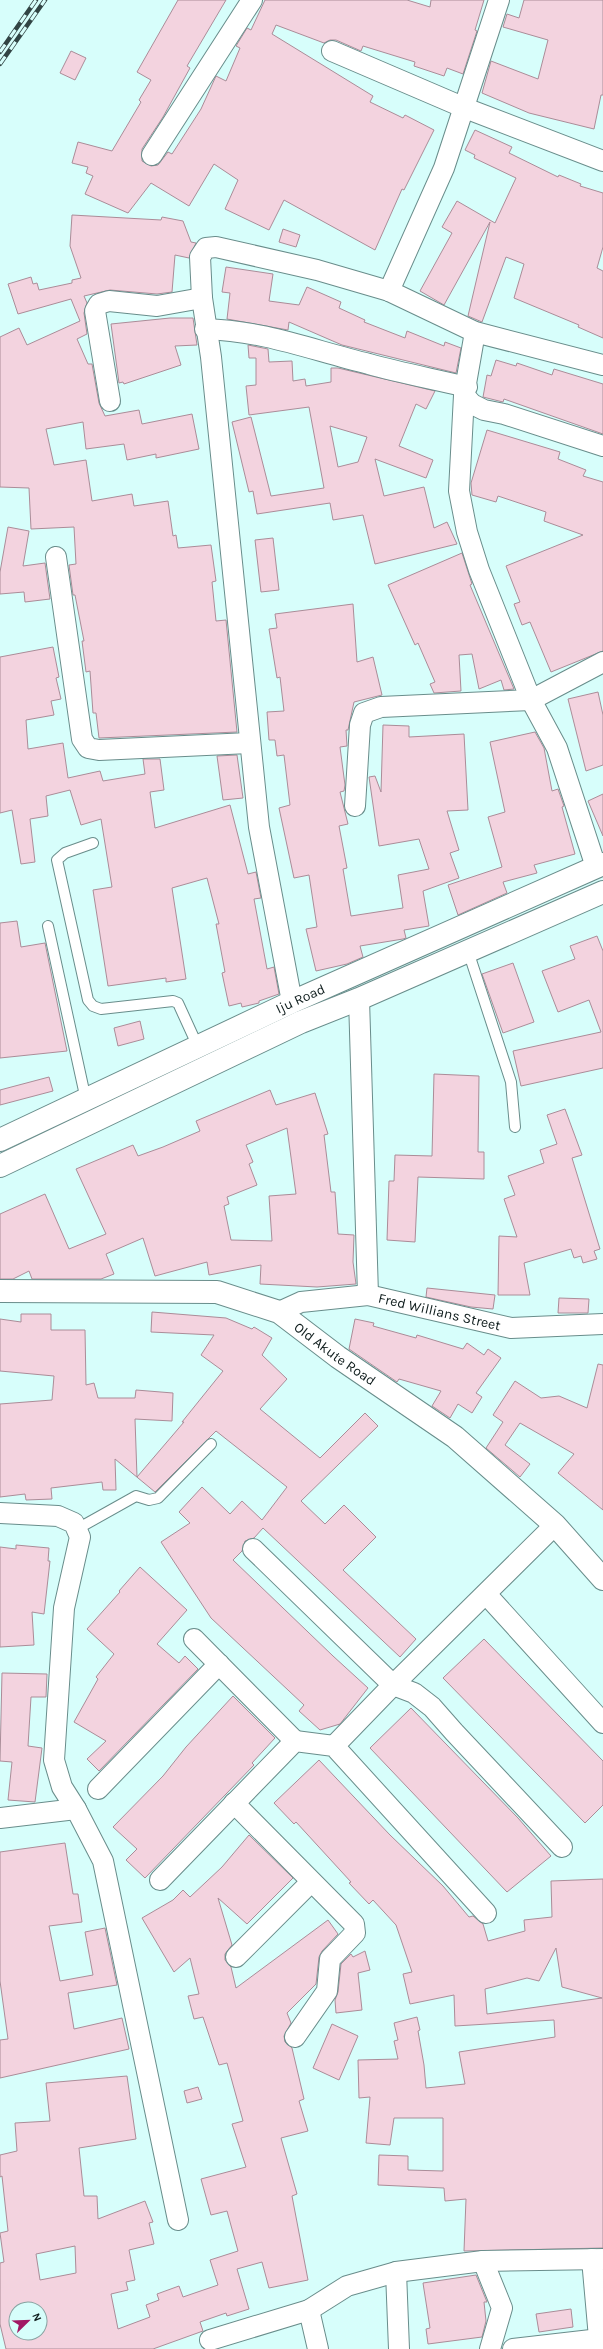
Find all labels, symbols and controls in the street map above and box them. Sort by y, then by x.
street label: Iju Road [273,980,328,1017]
street label: Fred Willians Street [377,1290,502,1334]
street label: Old Akute Road [290,1319,379,1389]
north arrow [8,2301,48,2341]
text: N [29,2311,44,2323]

